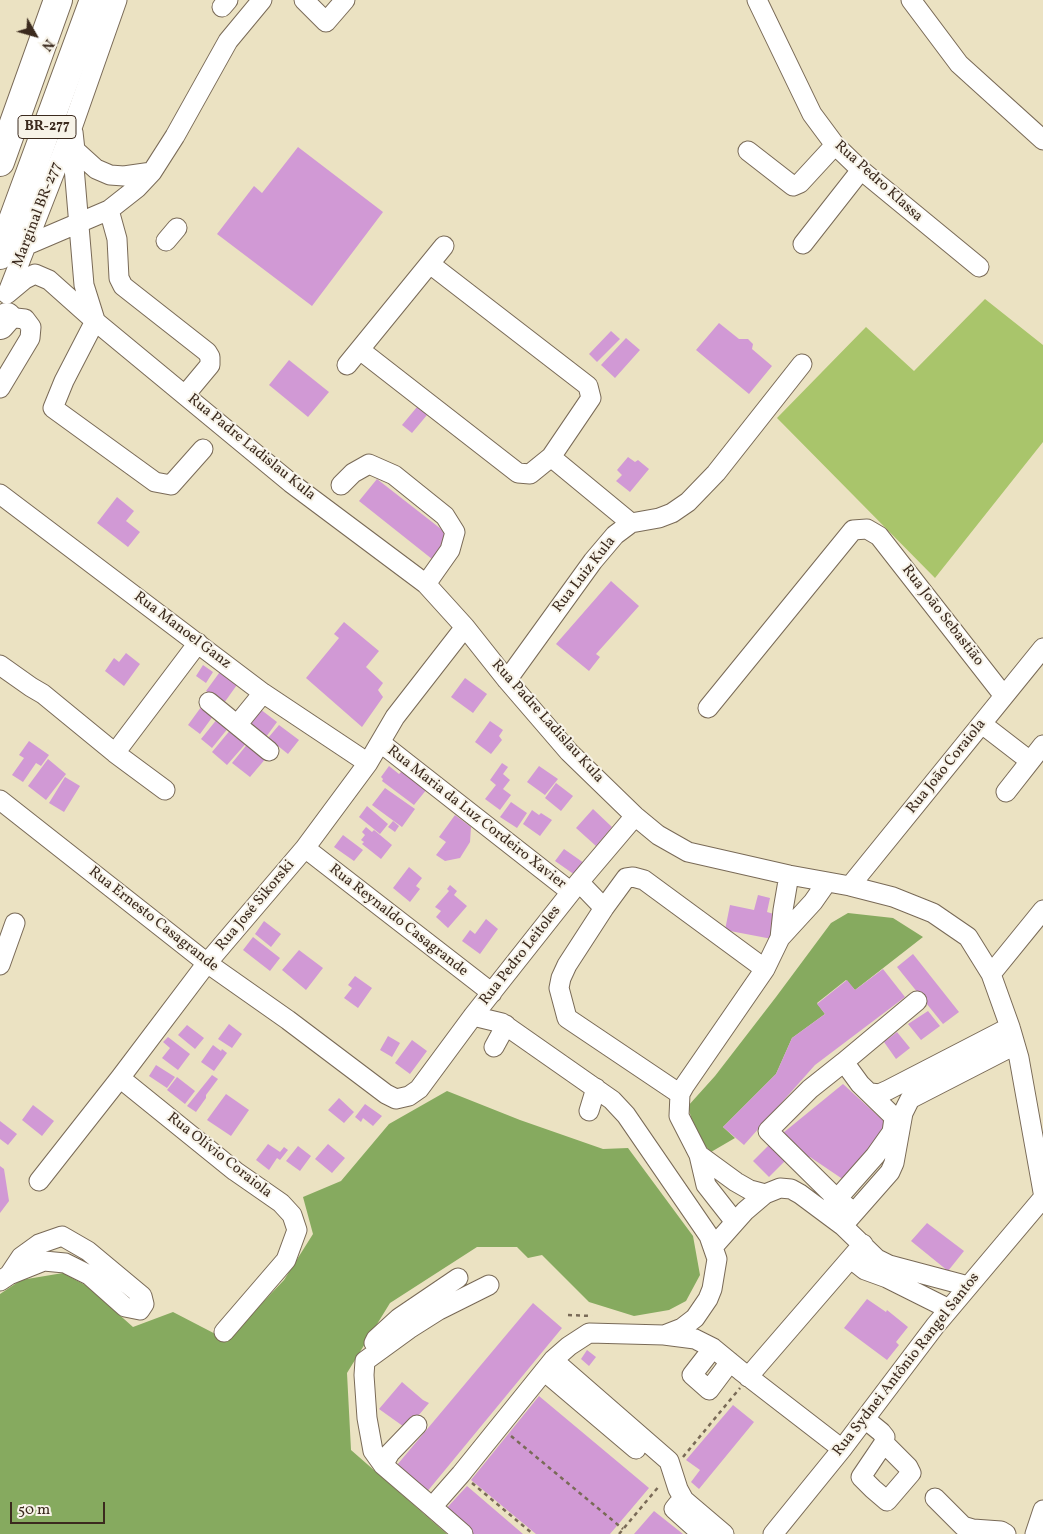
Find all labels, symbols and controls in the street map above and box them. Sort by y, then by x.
north arrow [10,10,60,60]
text: N [37,35,58,54]
road number: BR-277 [18,115,76,138]
street label: Rua Pedro Klassa [830,138,926,226]
street label: Marginal BR-277 [10,160,66,270]
street label: Rua Padre Ladislau Kula [183,391,319,505]
street label: Rua Luiz Kula [550,533,620,617]
street label: Rua João Sebastião [897,562,987,670]
street label: Rua Manoel Ganz [130,589,234,673]
street label: Rua Padre Ladislau Kula [487,657,607,787]
street label: Rua João Coraiola [903,716,991,818]
street label: Rua Maria da Luz Cordeiro Xavier [383,742,569,894]
street label: Rua José Sikorski [213,857,299,955]
street label: Rua Reynaldo Casagrande [325,861,471,981]
street label: Rua Ernesto Casagrande [84,864,222,976]
street label: Rua Pedro Leitoles [477,903,565,1009]
street label: Rua Olívio Coraiola [163,1109,275,1203]
street label: Rua Sydnei Antônio Rangel Santos [830,1270,984,1460]
scale bar [12,1492,108,1524]
text: 50 m [18,1500,50,1521]

